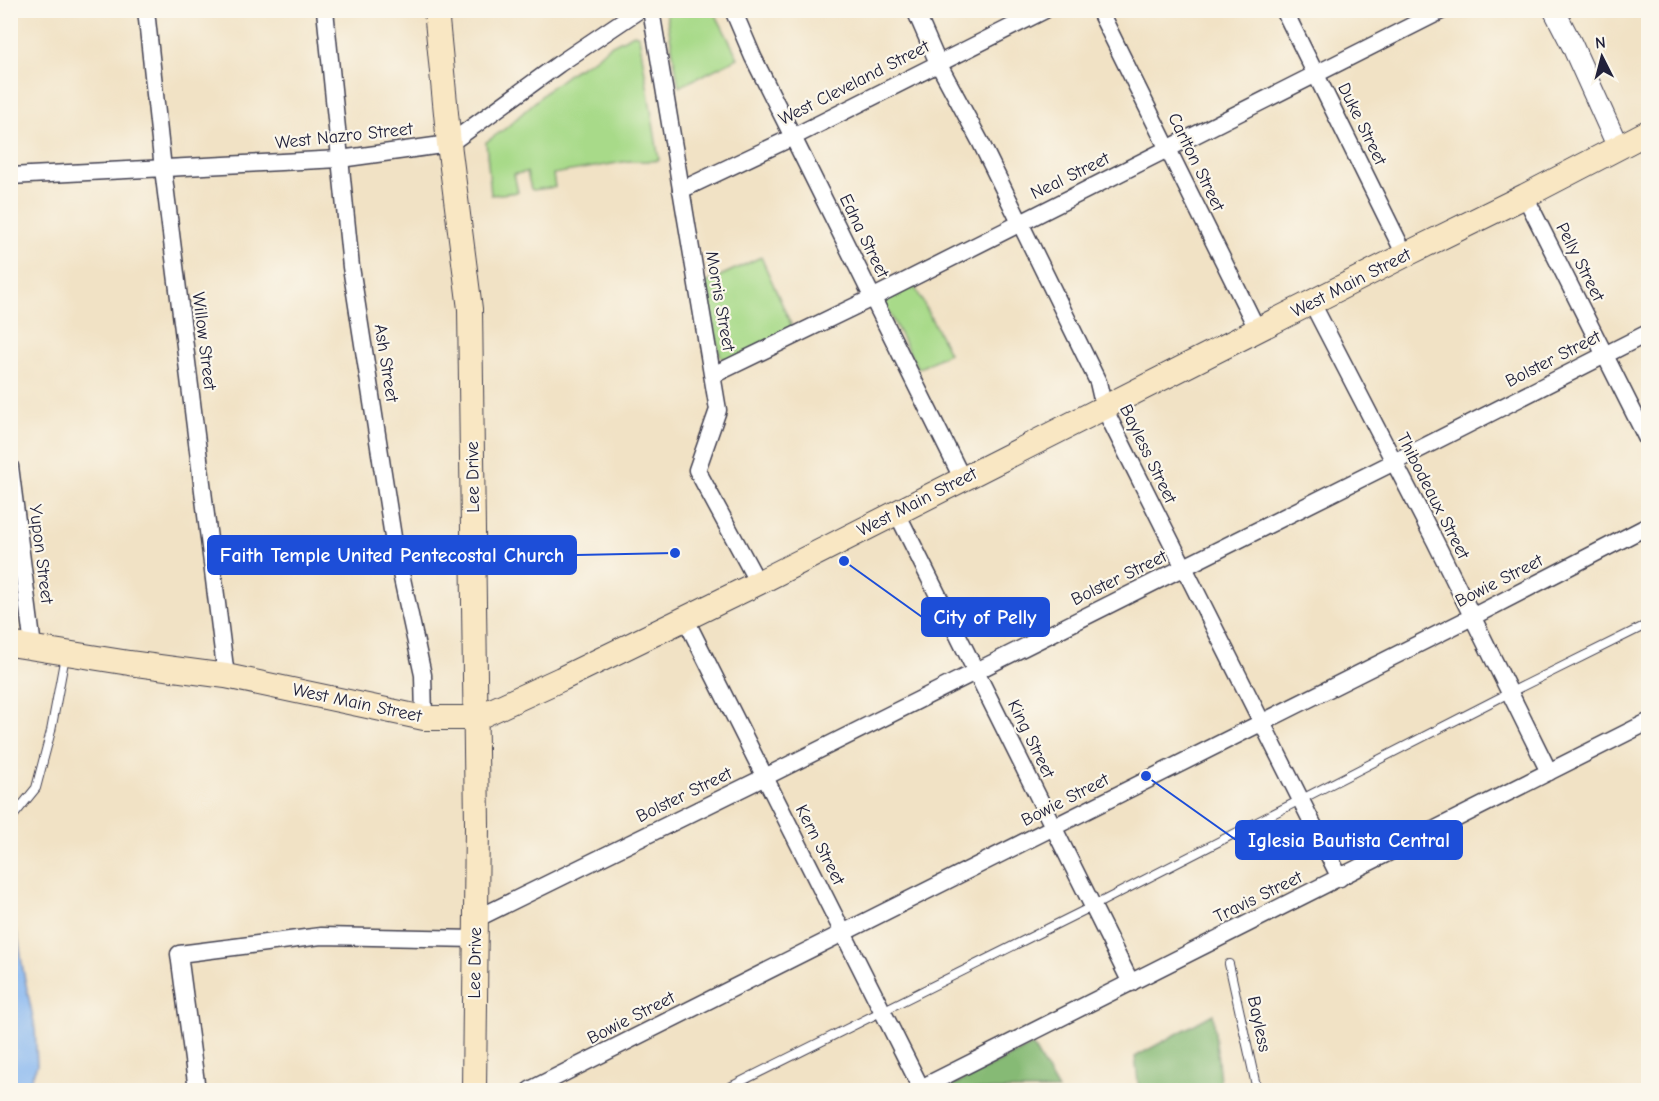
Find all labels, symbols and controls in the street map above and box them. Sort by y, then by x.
north arrow [1572,27,1632,87]
text: N [1594,34,1607,53]
street label: West Cleveland Street [775,36,933,130]
street label: Duke Street [1333,79,1391,169]
street label: Carlton Street [1163,109,1229,215]
street label: West Nazro Street [274,118,415,154]
street label: Neal Street [1027,148,1114,204]
street label: Edna Street [835,191,894,282]
street label: Pelly Street [1551,219,1609,306]
street label: West Main Street [1288,243,1415,322]
street label: Morris Street [701,249,739,354]
street label: Willow Street [188,291,221,392]
street label: Ash Street [369,322,403,404]
street label: Bolster Street [1502,326,1605,392]
street label: Bayless Street [1115,401,1181,508]
street label: Thibodeaux Street [1392,429,1474,563]
street label: Lee Drive [462,441,484,513]
street label: West Main Street [854,462,981,541]
street label: Yupon Street [24,503,58,606]
callout: Faith Temple United Pentecostal Church [208,536,576,574]
text: Faith Temple United Pentecostal Church [220,544,564,567]
street label: Bolster Street [1068,545,1171,610]
street label: Bowie Street [1452,550,1547,612]
callout: City of Pelly [922,598,1049,636]
text: City of Pelly [934,606,1037,629]
street label: West Main Street [290,679,424,727]
street label: King Street [1003,696,1059,782]
street label: Bolster Street [633,762,736,827]
street label: Bowie Street [1018,769,1113,831]
street label: Kern Street [791,801,850,889]
callout: Iglesia Bautista Central [1236,821,1462,859]
text: Iglesia Bautista Central [1248,829,1450,852]
street label: Travis Street [1210,866,1306,927]
street label: Lee Drive [464,927,486,999]
street label: Bowie Street [584,987,679,1049]
street label: Bayless [1243,994,1275,1054]

